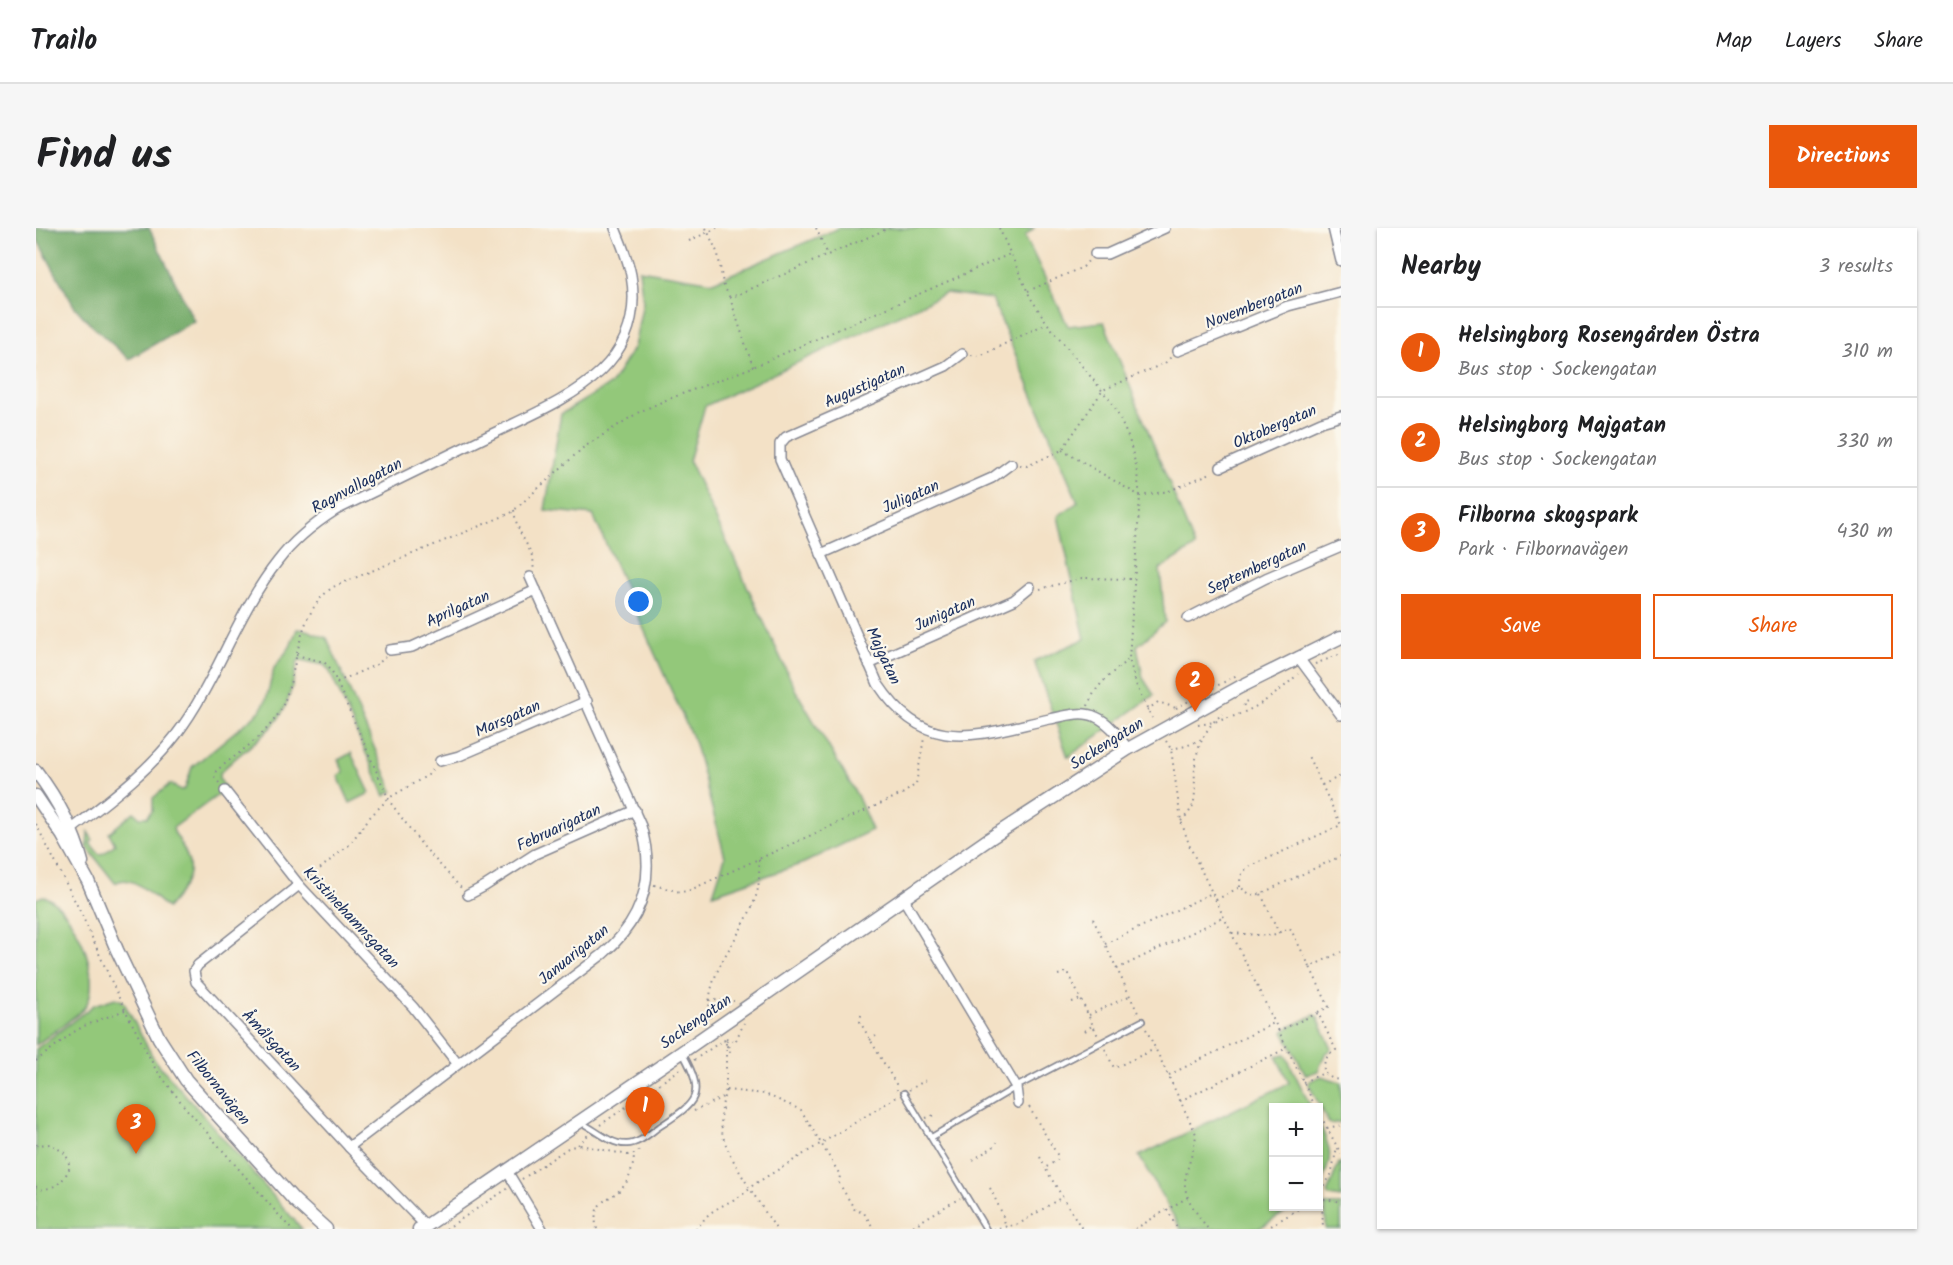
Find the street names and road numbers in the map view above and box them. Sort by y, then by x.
street label: Novembergatan [1201,276,1307,336]
street label: Augustigatan [820,357,910,415]
street label: Oktobergatan [1229,398,1321,456]
street label: Ragnvallagatan [307,452,407,520]
street label: Juligatan [878,473,944,521]
street label: Septembergatan [1203,534,1311,602]
street label: Aprilgatan [422,584,494,634]
street label: Junigatan [910,589,980,639]
street label: Majgatan [859,623,907,689]
street label: Marsgatan [471,693,545,745]
street label: Sockengatan [1065,711,1149,777]
street label: Februarigatan [513,797,605,859]
street label: Kristinehamnsgatan [297,861,405,975]
street label: Januarigatan [533,918,615,992]
street label: Sockengatan [655,988,737,1056]
street label: Åmålsgatan [235,1004,307,1078]
street label: Filbornavägen [180,1045,256,1131]

